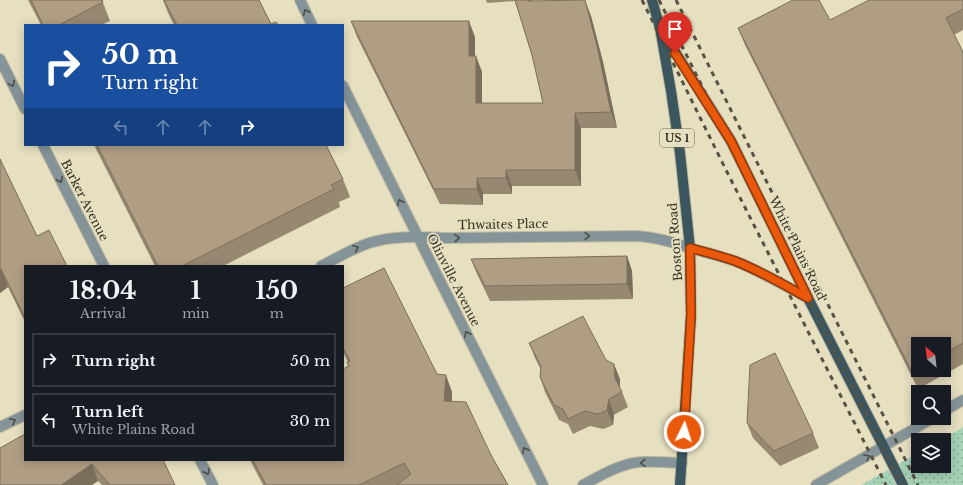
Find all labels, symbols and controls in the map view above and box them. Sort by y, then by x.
one-way arrow [303,9,311,17]
pin [658,12,692,53]
icon: arrive [664,18,686,40]
text: 50 m [102,37,178,72]
icon: right [36,40,88,92]
text: Turn right [102,72,198,94]
one-way arrow [8,80,15,88]
icon: left [110,116,132,138]
icon: ahead [152,116,174,138]
icon: ahead [194,116,216,138]
icon: right [236,116,258,138]
road number: US 1 [660,129,694,147]
street label: Barker Avenue [58,157,112,243]
one-way arrow [55,176,63,183]
street label: White Plains Road [766,193,830,302]
one-way arrow [398,198,405,206]
street label: Boston Road [665,202,685,282]
street label: Thwaites Place [457,216,549,232]
street label: Olinville Avenue [424,231,484,329]
one-way arrow [584,232,590,240]
one-way arrow [454,234,460,242]
one-way arrow [352,245,359,253]
text: 18:04 [70,276,136,305]
text: 1 [191,276,201,305]
text: 150 [255,276,298,305]
text: Arrival [80,305,126,322]
text: min [182,305,210,322]
text: m [270,305,284,322]
one-way arrow [464,331,471,339]
north arrow [911,337,951,377]
map controls [911,337,951,473]
icon: right [38,349,60,371]
text: Turn right [72,351,155,370]
text: 50 m [290,351,330,370]
button: search [911,385,951,425]
text: Turn left [72,402,143,421]
icon: left [38,409,60,431]
text: 30 m [290,411,330,430]
position arrow [663,411,705,453]
one-way arrow [8,418,16,426]
text: White Plains Road [72,421,195,438]
button: layers [911,433,951,473]
one-way arrow [523,447,530,454]
one-way arrow [862,454,870,461]
one-way arrow [640,458,646,467]
one-way arrow [202,468,209,476]

